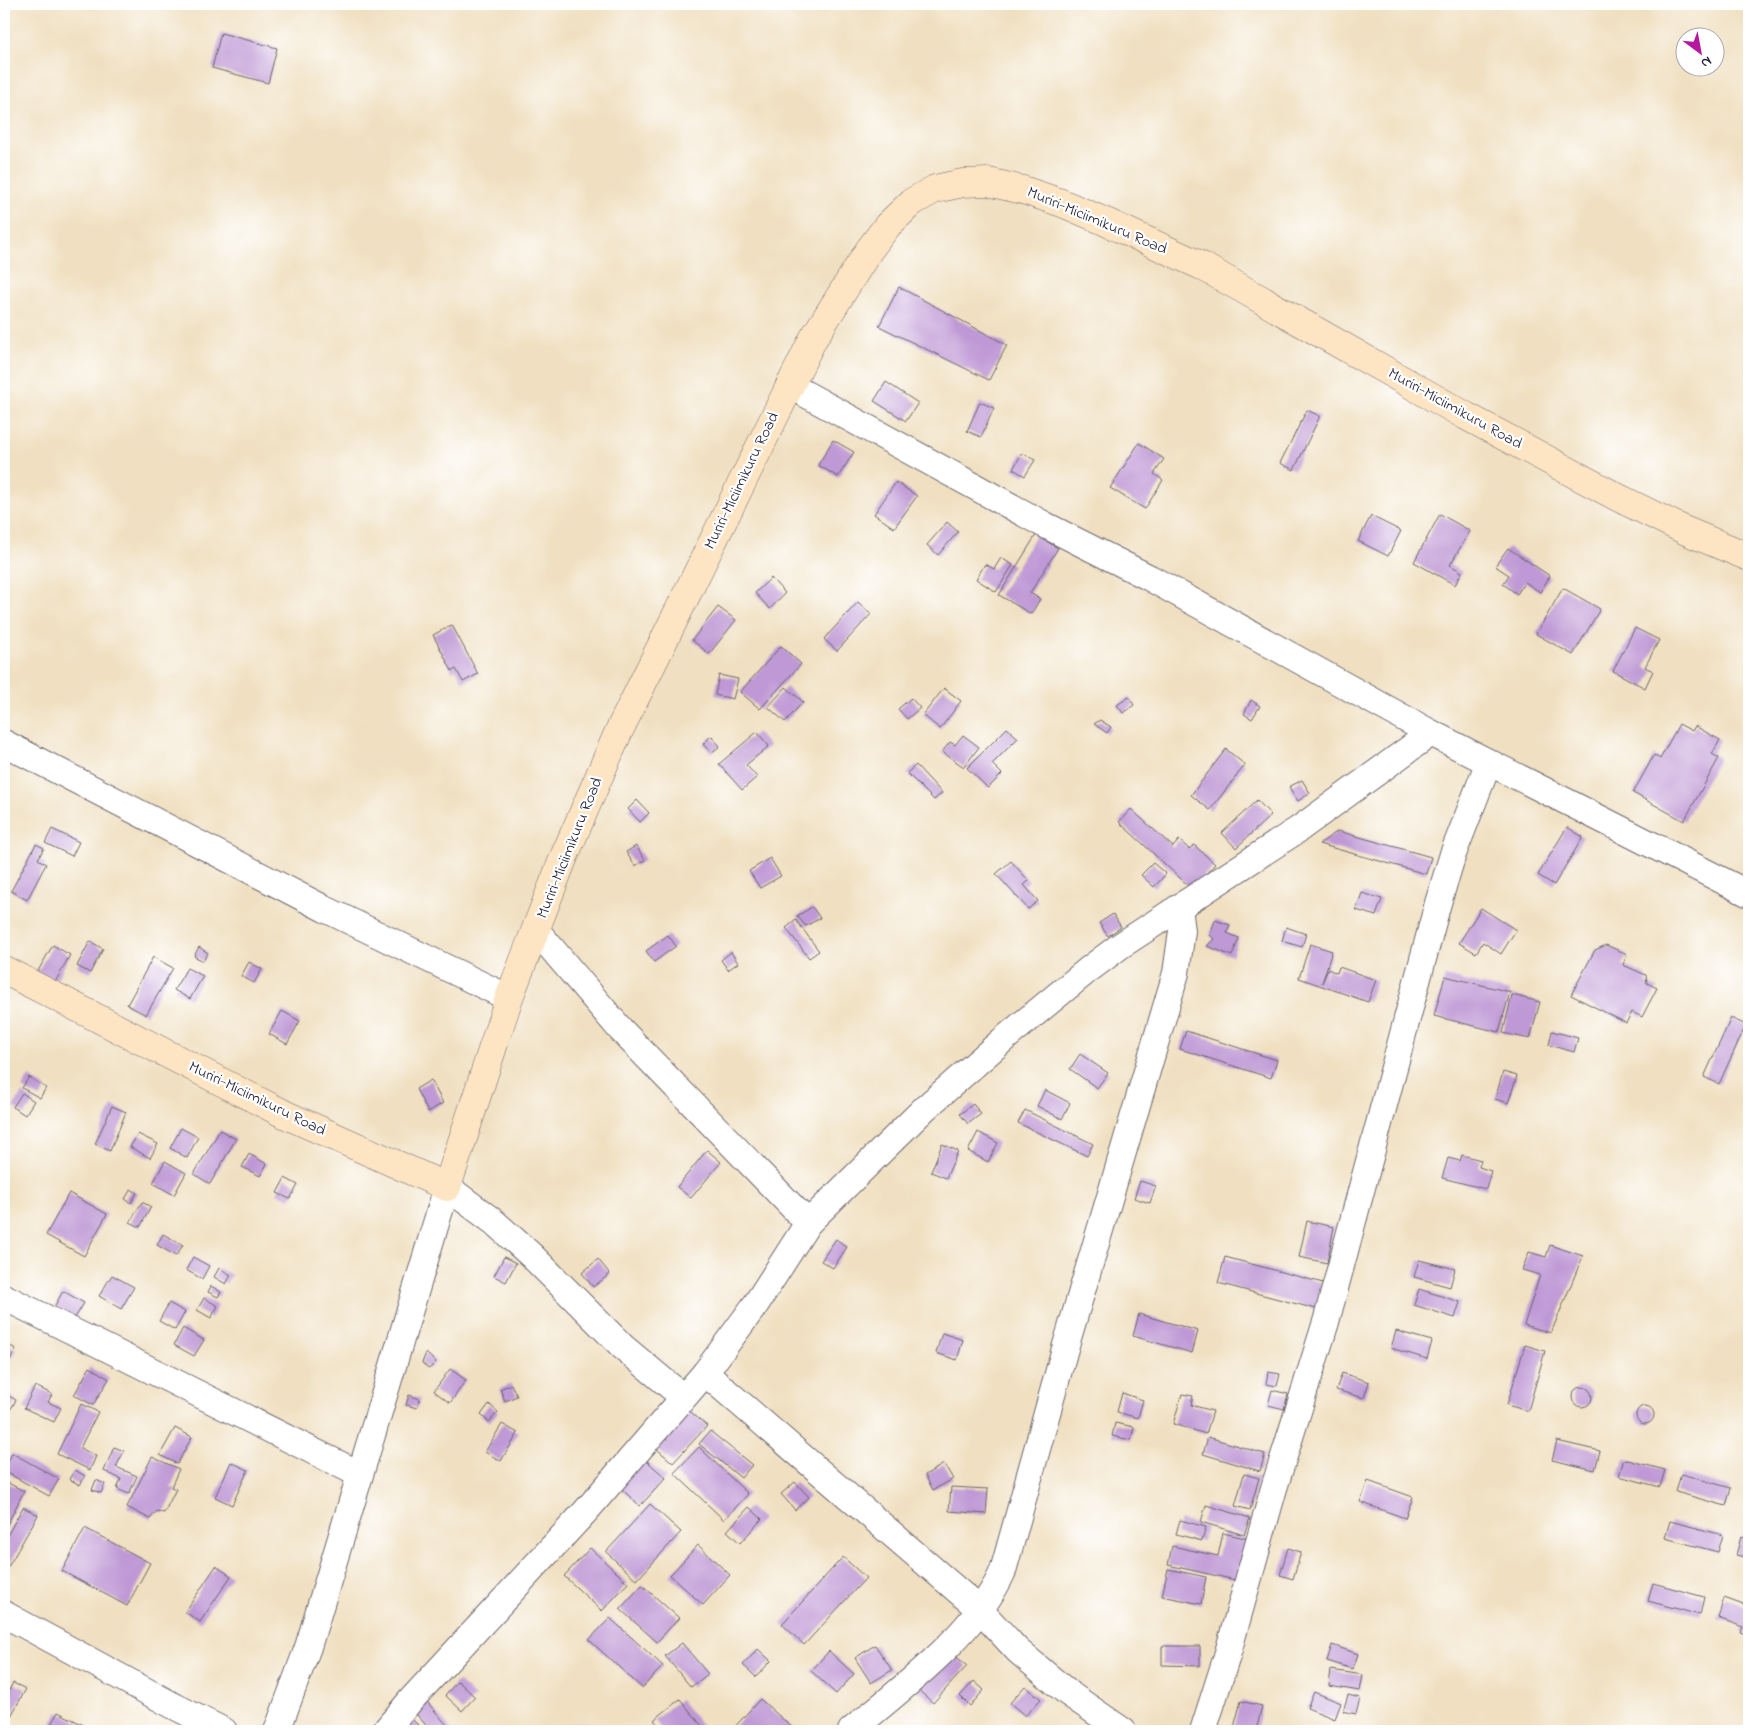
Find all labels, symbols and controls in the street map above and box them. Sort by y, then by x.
north arrow [1676,28,1726,78]
text: N [1697,50,1716,73]
street label: Muriri-Miciimikuru Road [1023,181,1171,261]
street label: Muriri-Miciimikuru Road [1383,362,1527,456]
street label: Muriri-Miciimikuru Road [698,408,786,554]
street label: Muriri-Miciimikuru Road [531,774,609,922]
street label: Muriri-Miciimikuru Road [184,1055,330,1143]

